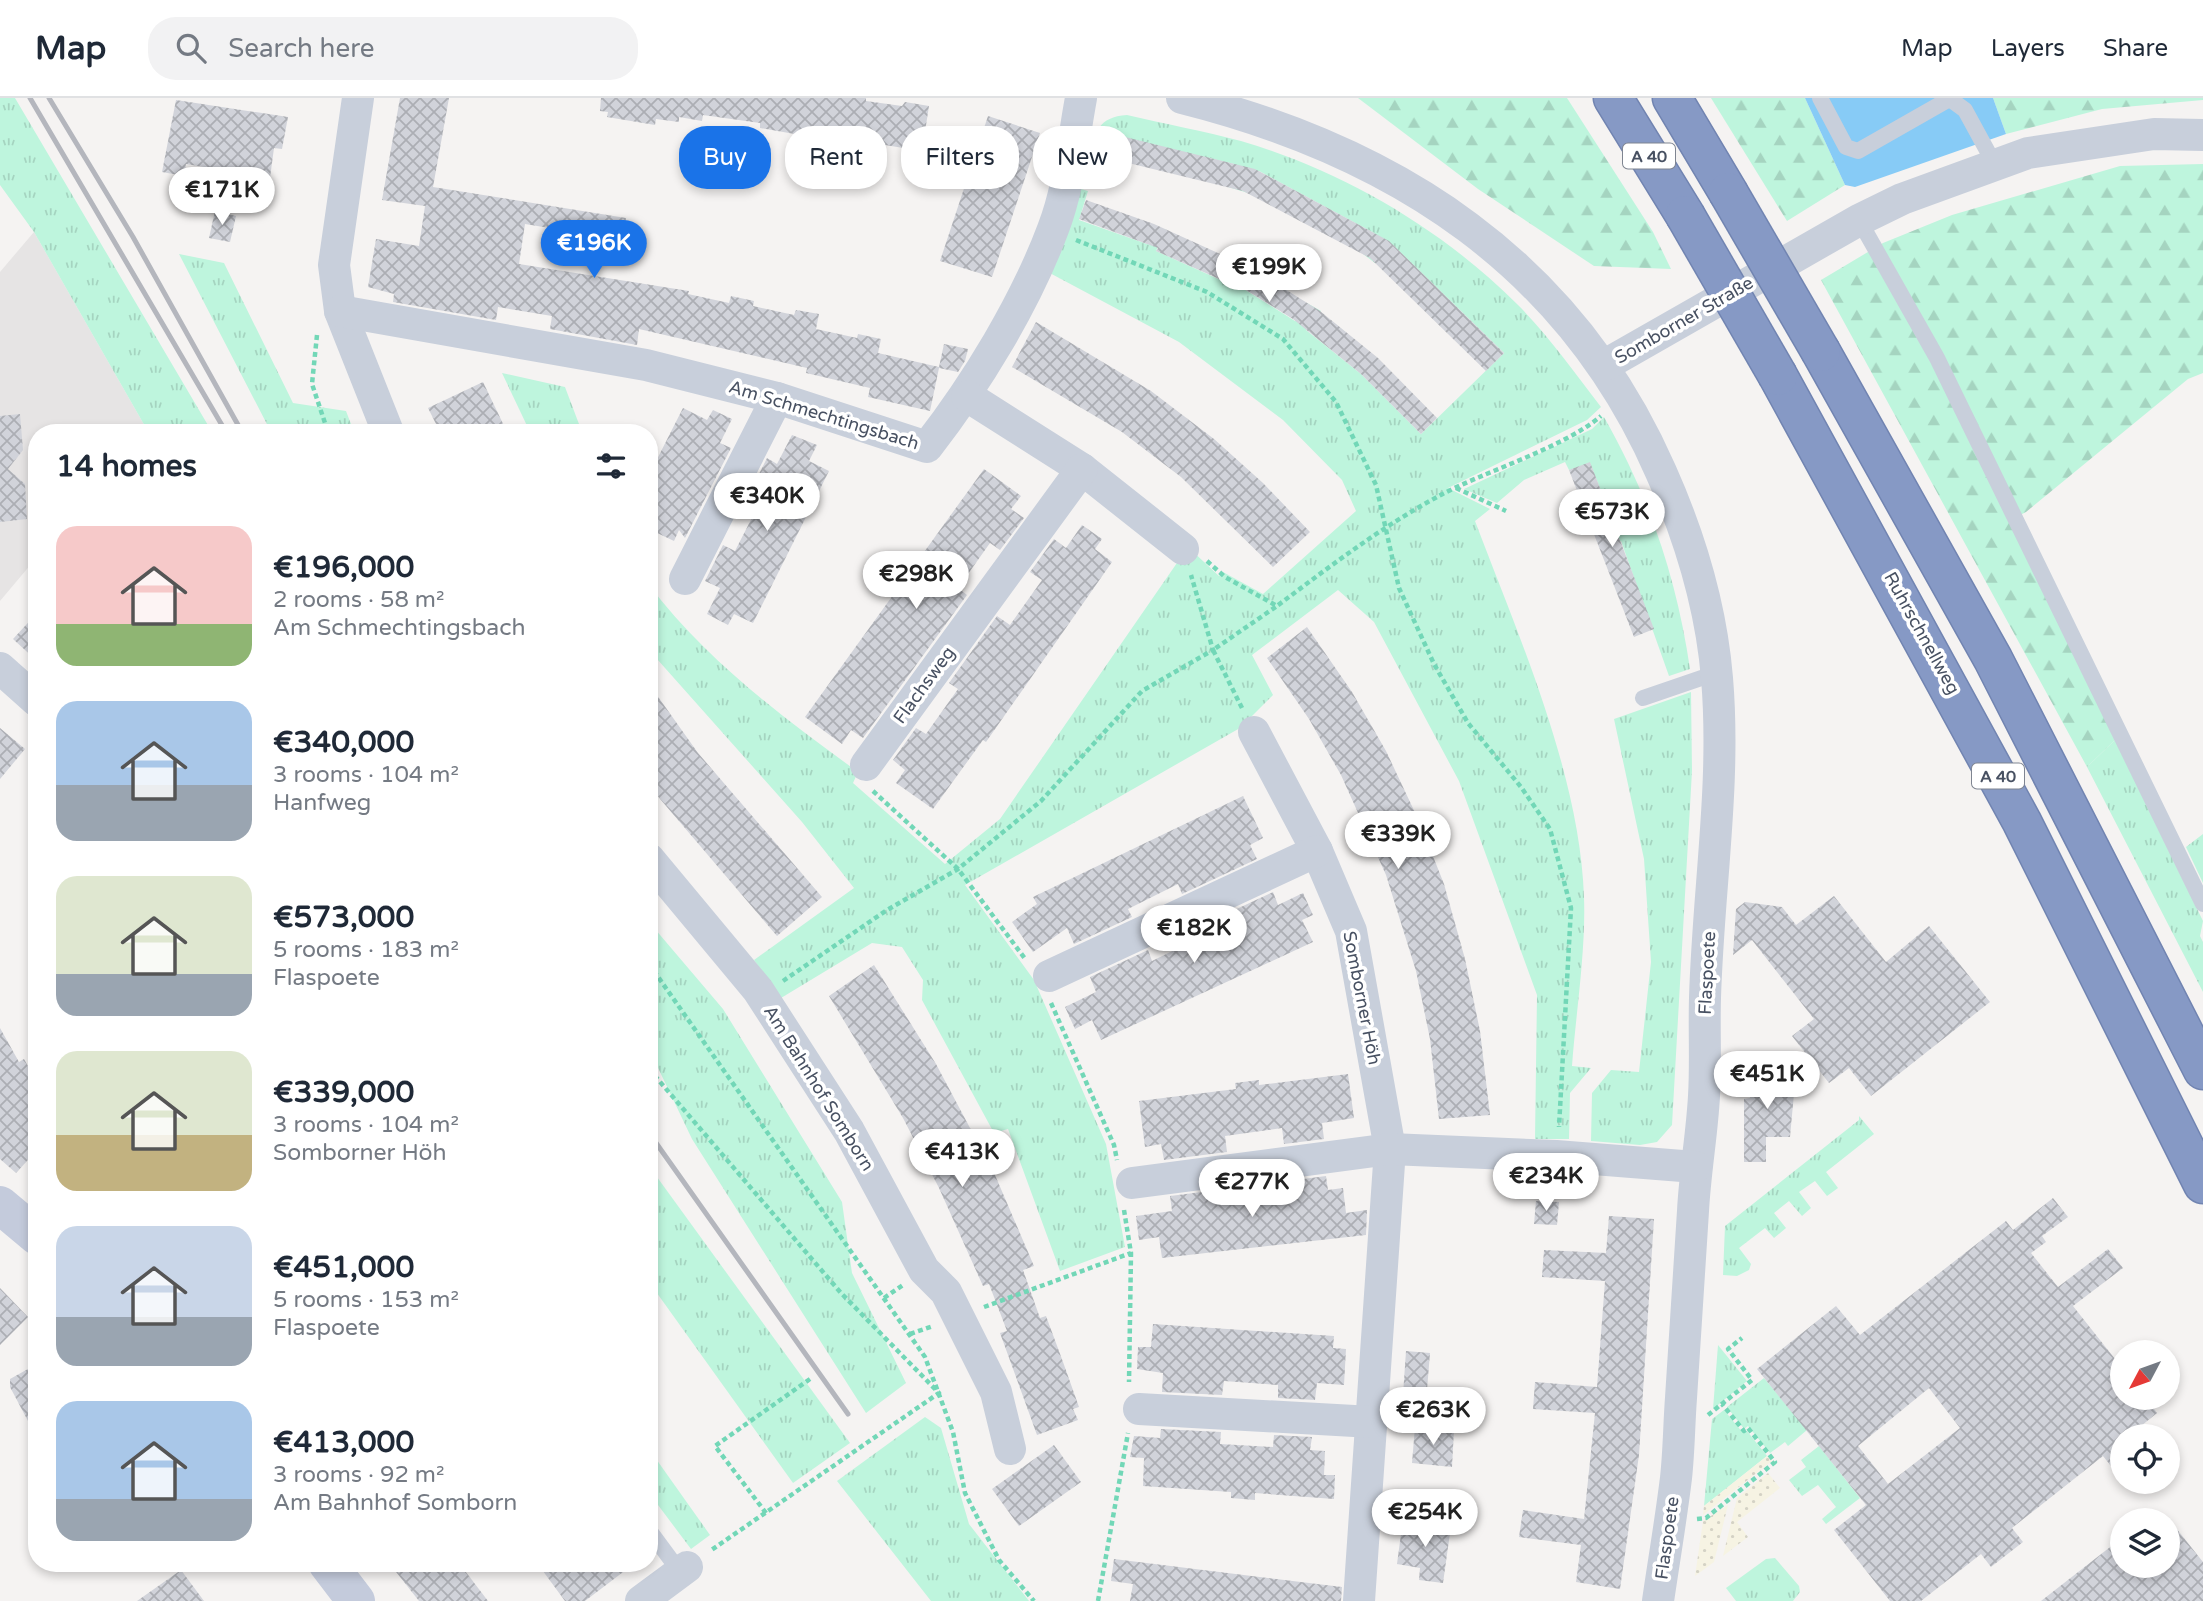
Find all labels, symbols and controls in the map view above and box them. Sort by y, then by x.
search box [148,17,638,80]
text: Map [35,29,106,68]
icon: search [172,29,210,67]
text: Search here [228,33,374,64]
text: Map [1901,34,1953,63]
text: Layers [1991,34,2065,63]
text: Share [2103,34,2168,63]
chip: Buy [679,126,771,189]
chip: Rent [785,126,887,189]
chip: Filters [901,126,1019,189]
chip: New [1033,126,1132,189]
road number: A 40 [1623,144,1675,169]
pin: €171K [173,167,271,227]
text: €171K [185,176,259,204]
pin: €196K [545,220,643,280]
text: €196K [557,229,631,257]
pin: €199K [1220,244,1318,304]
text: €199K [1232,253,1306,281]
street label: Somborner Straße [1611,271,1757,369]
street label: Am Schmechtingsbach [726,376,922,454]
icon: filters [592,447,630,485]
text: 14 homes [56,448,197,485]
pin: €340K [718,474,816,533]
text: €340K [730,482,804,510]
pin: €573K [1563,490,1661,549]
text: €573K [1575,498,1649,526]
text: €196,000 [273,549,414,586]
pin: €298K [867,552,965,611]
icon: home [112,554,196,638]
text: €298K [879,560,953,588]
street label: Ruhrschnellweg [1879,568,1965,698]
text: 2 rooms · 58 m² [273,586,444,614]
text: Am Schmechtingsbach [273,614,525,642]
street label: Flachsweg [889,642,959,728]
text: €340,000 [273,724,414,761]
icon: home [112,729,196,813]
text: 3 rooms · 104 m² [273,761,459,789]
road number: A 40 [1972,764,2024,789]
text: Hanfweg [273,789,371,817]
pin: €339K [1349,812,1447,871]
text: €339K [1361,820,1435,848]
text: €573,000 [273,899,414,936]
icon: home [112,904,196,988]
pin: €182K [1145,906,1243,965]
text: €182K [1157,914,1231,942]
street label: Somborner Höh [1338,929,1386,1067]
street label: Flaspoete [1694,931,1720,1015]
text: 5 rooms · 183 m² [273,936,459,964]
text: Flaspoete [273,964,380,992]
street label: Am Bahnhof Somborn [759,1001,879,1175]
pin: €451K [1718,1052,1816,1111]
text: €451K [1730,1060,1804,1088]
text: €339,000 [273,1074,414,1111]
icon: home [112,1079,196,1163]
text: 3 rooms · 104 m² [273,1111,459,1139]
pin: €413K [913,1130,1011,1189]
text: €413K [925,1138,999,1166]
text: Somborner Höh [273,1139,446,1167]
pin: €234K [1497,1154,1595,1213]
pin: €277K [1203,1160,1301,1219]
text: €234K [1509,1162,1583,1190]
text: €277K [1215,1168,1289,1196]
text: €451,000 [273,1249,414,1286]
icon: home [112,1254,196,1338]
text: 5 rooms · 153 m² [273,1286,459,1314]
text: Flaspoete [273,1314,380,1342]
north arrow [2110,1340,2180,1410]
map controls [2110,1340,2180,1578]
pin: €263K [1384,1388,1482,1447]
text: €263K [1396,1396,1470,1424]
text: €413,000 [273,1424,414,1461]
button: locate [2110,1424,2180,1494]
icon: home [112,1429,196,1513]
text: 3 rooms · 92 m² [273,1461,444,1489]
text: Am Bahnhof Somborn [273,1489,517,1517]
pin: €254K [1376,1490,1474,1549]
street label: Flaspoete [1650,1495,1684,1581]
text: €254K [1388,1498,1462,1526]
button: layers [2110,1508,2180,1578]

